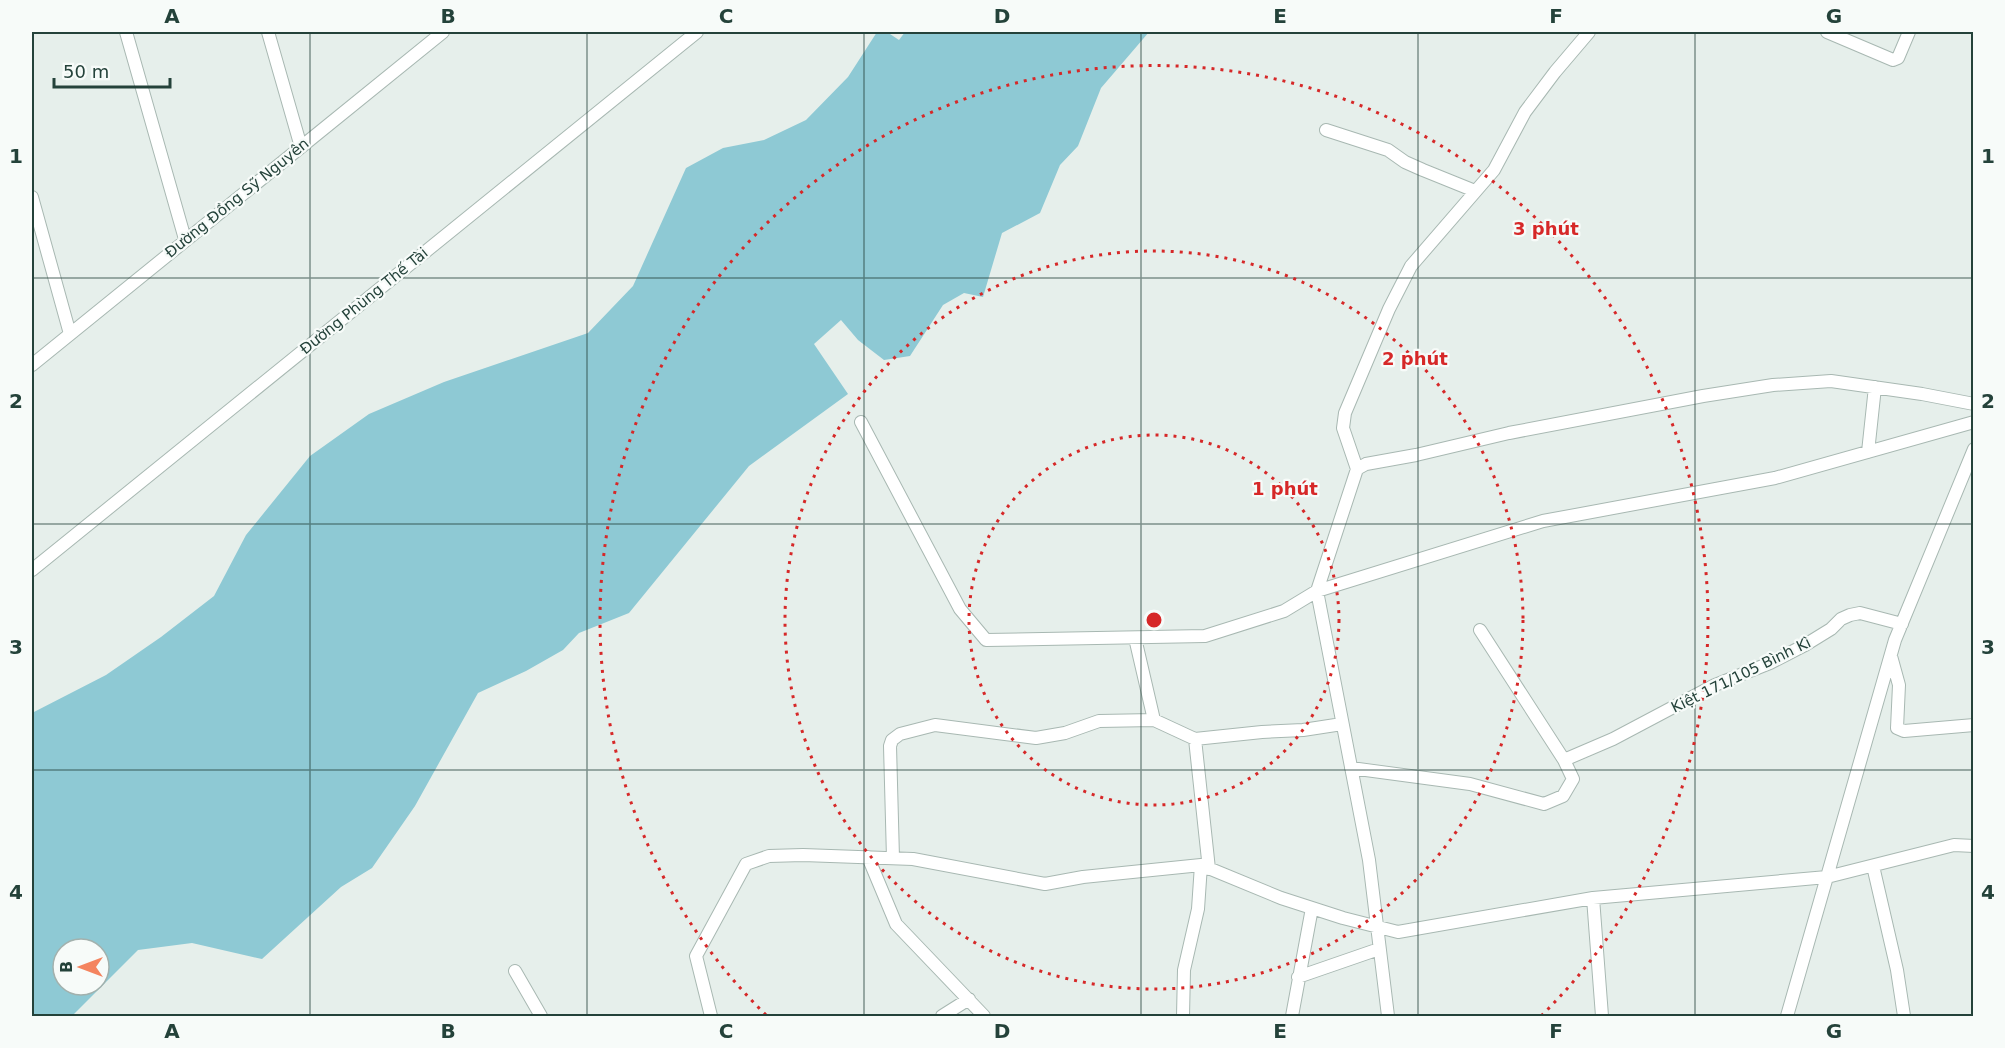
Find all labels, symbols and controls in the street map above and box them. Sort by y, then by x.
text: A [164,4,180,28]
text: B [440,4,456,28]
text: C [719,4,733,28]
text: D [994,4,1010,28]
text: E [1273,4,1287,28]
text: F [1549,4,1563,28]
text: G [1826,4,1842,28]
scale bar [54,51,170,89]
text: 50 m [63,61,109,82]
street label: Đường Đồng Sỹ Nguyên [161,134,313,262]
text: 1 [9,144,23,168]
text: 1 [1981,144,1995,168]
text: 3 phút [1513,218,1579,239]
street label: Đường Phùng Thế Tài [296,244,432,358]
text: 2 phút [1382,348,1448,369]
text: 2 [9,389,23,413]
text: 2 [1981,389,1995,413]
text: 1 phút [1252,478,1318,499]
centre of rings [1144,610,1164,630]
street label: Kiệt 171/105 Bình Kì [1668,633,1814,717]
text: 3 [9,635,23,659]
text: 3 [1981,635,1995,659]
text: 4 [9,880,23,904]
text: 4 [1981,880,1995,904]
north arrow [51,937,111,997]
text: B [57,961,76,973]
text: A [164,1019,180,1043]
text: B [440,1019,456,1043]
text: C [719,1019,733,1043]
text: D [994,1019,1010,1043]
text: E [1273,1019,1287,1043]
text: F [1549,1019,1563,1043]
text: G [1826,1019,1842,1043]

